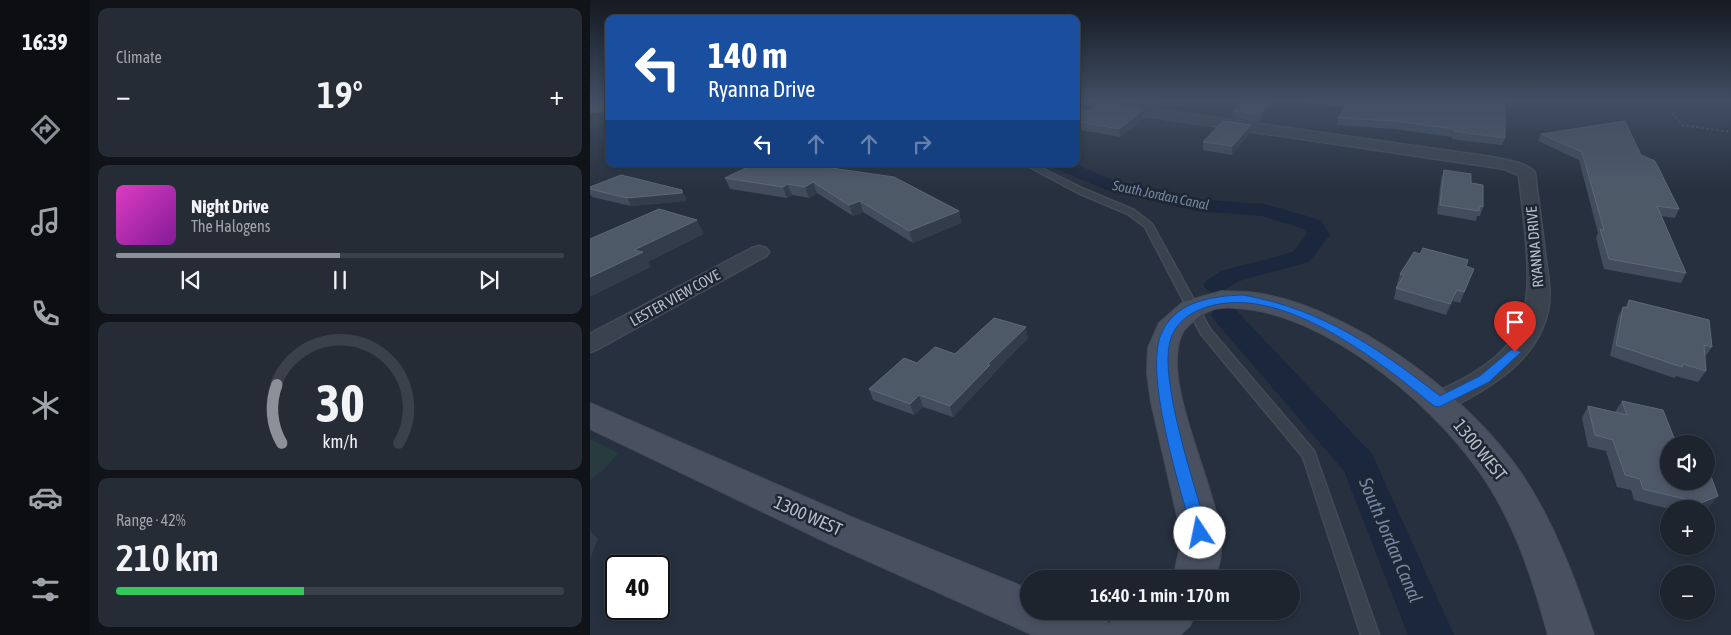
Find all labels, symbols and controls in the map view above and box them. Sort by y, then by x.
text: 16:39 [22,29,68,55]
icon: left [625,35,690,100]
text: 140 m [708,35,787,75]
text: Climate [116,48,162,66]
text: 19° [317,73,363,116]
text: Ryanna Drive [708,76,815,102]
text: − [116,79,131,111]
text: + [549,79,564,111]
icon: directions [28,112,63,147]
icon: left [749,130,777,158]
icon: ahead [802,130,830,158]
icon: ahead [855,130,883,158]
icon: right [908,130,936,158]
water label: South Jordan Canal [1110,177,1211,213]
text: Night Drive [191,195,269,217]
icon: music [28,204,63,239]
street label: RYANNA DRIVE [1522,205,1547,288]
text: The Halogens [191,217,271,235]
icon: previous [177,266,205,294]
icon: pause [326,266,354,294]
icon: next [475,266,503,294]
street label: LESTER VIEW COVE [627,266,723,329]
icon: phone [28,296,63,331]
pin [1494,301,1536,352]
icon: arrive [1501,308,1529,336]
text: 30 [316,373,364,433]
icon: climate [28,388,63,423]
street label: 1300 WEST [1449,415,1511,485]
text: km/h [322,431,358,452]
map controls [1660,435,1715,620]
button: sound [1660,435,1715,490]
water label: South Jordan Canal [1354,473,1427,606]
icon: car [28,480,63,515]
street label: 1300 WEST [771,491,846,540]
button: + [1660,500,1715,555]
position arrow [1173,506,1225,558]
text: Range · 42% [116,511,186,529]
text: 210 km [116,536,219,579]
speed limit sign: 40 [605,555,670,620]
button: − [1660,565,1715,620]
icon: filters [28,572,63,607]
text: 16:40 · 1 min · 170 m [1090,584,1230,606]

